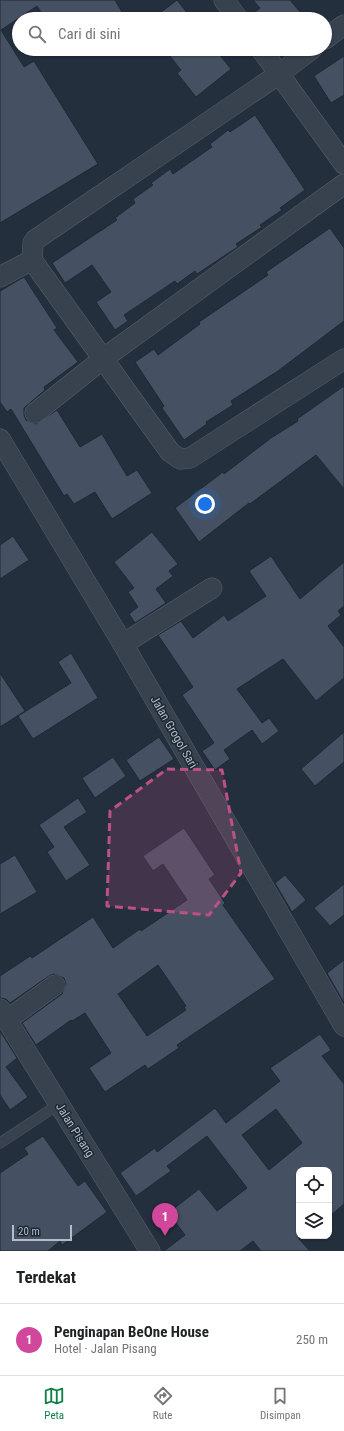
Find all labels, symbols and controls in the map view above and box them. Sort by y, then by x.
search box [12,12,332,56]
icon: search [26,23,48,45]
text: Cari di sini [58,25,120,43]
your location [195,494,215,514]
street label: Jalan Grogol Sari [148,693,200,771]
street label: Jalan Pisang [53,1100,97,1160]
map controls [296,1167,332,1239]
button: locate [296,1167,332,1203]
pin: 1 [152,1203,178,1236]
button: layers [296,1203,332,1239]
scale bar [12,1223,72,1242]
text: 20 m [18,1225,40,1238]
text: Terdekat [16,1267,76,1287]
text: Penginapan BeOne House [54,1323,209,1341]
text: 1 [26,1332,32,1347]
text: 250 m [296,1332,328,1347]
text: Hotel · Jalan Pisang [54,1341,157,1356]
tab: Peta [43,1385,65,1422]
tab: Rute [152,1385,174,1422]
tab: Disimpan [260,1385,301,1422]

